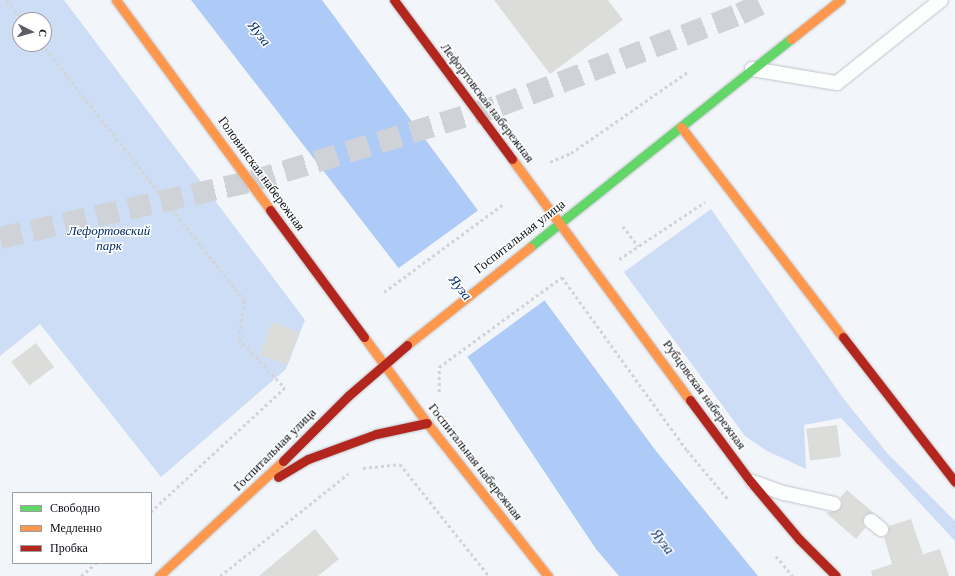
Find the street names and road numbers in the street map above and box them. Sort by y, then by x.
street label: Лефортовская набережная [437,40,537,166]
street label: Головинская набережная [214,114,308,234]
street label: Госпитальная улица [471,197,569,277]
street label: Рубцовская набережная [659,337,749,453]
street label: Госпитальная набережная [425,401,525,523]
street label: Госпитальная улица [230,405,320,495]

